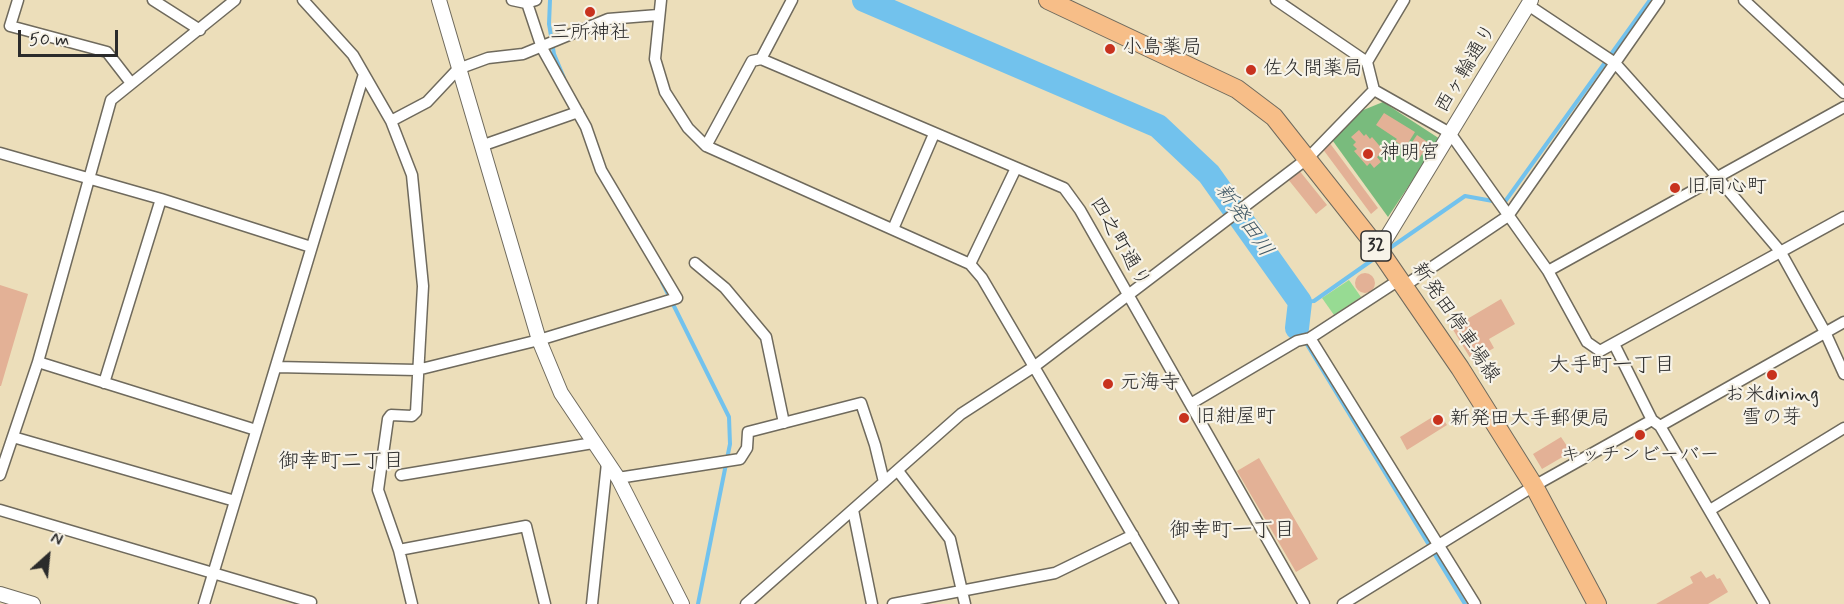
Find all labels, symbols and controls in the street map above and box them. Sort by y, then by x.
marker: 三所神社 [583,5,597,19]
scale bar [21,18,122,56]
street label: 西ヶ輪通り [1431,20,1503,118]
place label: 三所神社 [550,22,630,46]
text: 50 m [29,28,69,52]
place label: 小島薬局 [1122,37,1202,61]
marker: 小島薬局 [1103,42,1117,56]
place label: 佐久間薬局 [1263,58,1363,82]
marker: 佐久間薬局 [1244,63,1258,77]
place label: 神明宮 [1380,142,1440,166]
marker: 神明宮 [1361,147,1375,161]
place label: 旧同心町 [1687,176,1767,200]
water label: 新発田川 [1209,179,1277,263]
marker: 旧同心町 [1668,181,1682,195]
street label: 四之町通り [1084,194,1154,292]
road number: 32 [1361,231,1391,261]
street label: 新発田停車場線 [1406,258,1504,388]
district label: 大手町一丁目 [1549,354,1675,380]
marker: お米dining 雪の芽 [1765,368,1779,382]
place label: 元海寺 [1120,372,1180,396]
marker: 元海寺 [1101,377,1115,391]
place label: お米dining 雪の芽 [1725,384,1819,431]
place label: 旧紺屋町 [1196,406,1276,430]
place label: 新発田大手郵便局 [1450,408,1610,432]
marker: 旧紺屋町 [1177,411,1191,425]
marker: 新発田大手郵便局 [1431,413,1445,427]
marker: キッチンビーバー [1633,428,1647,442]
place label: キッチンビーバー [1561,444,1719,468]
district label: 御幸町二丁目 [278,450,404,476]
district label: 御幸町一丁目 [1169,519,1295,545]
north arrow [18,526,78,586]
text: N [47,528,66,551]

